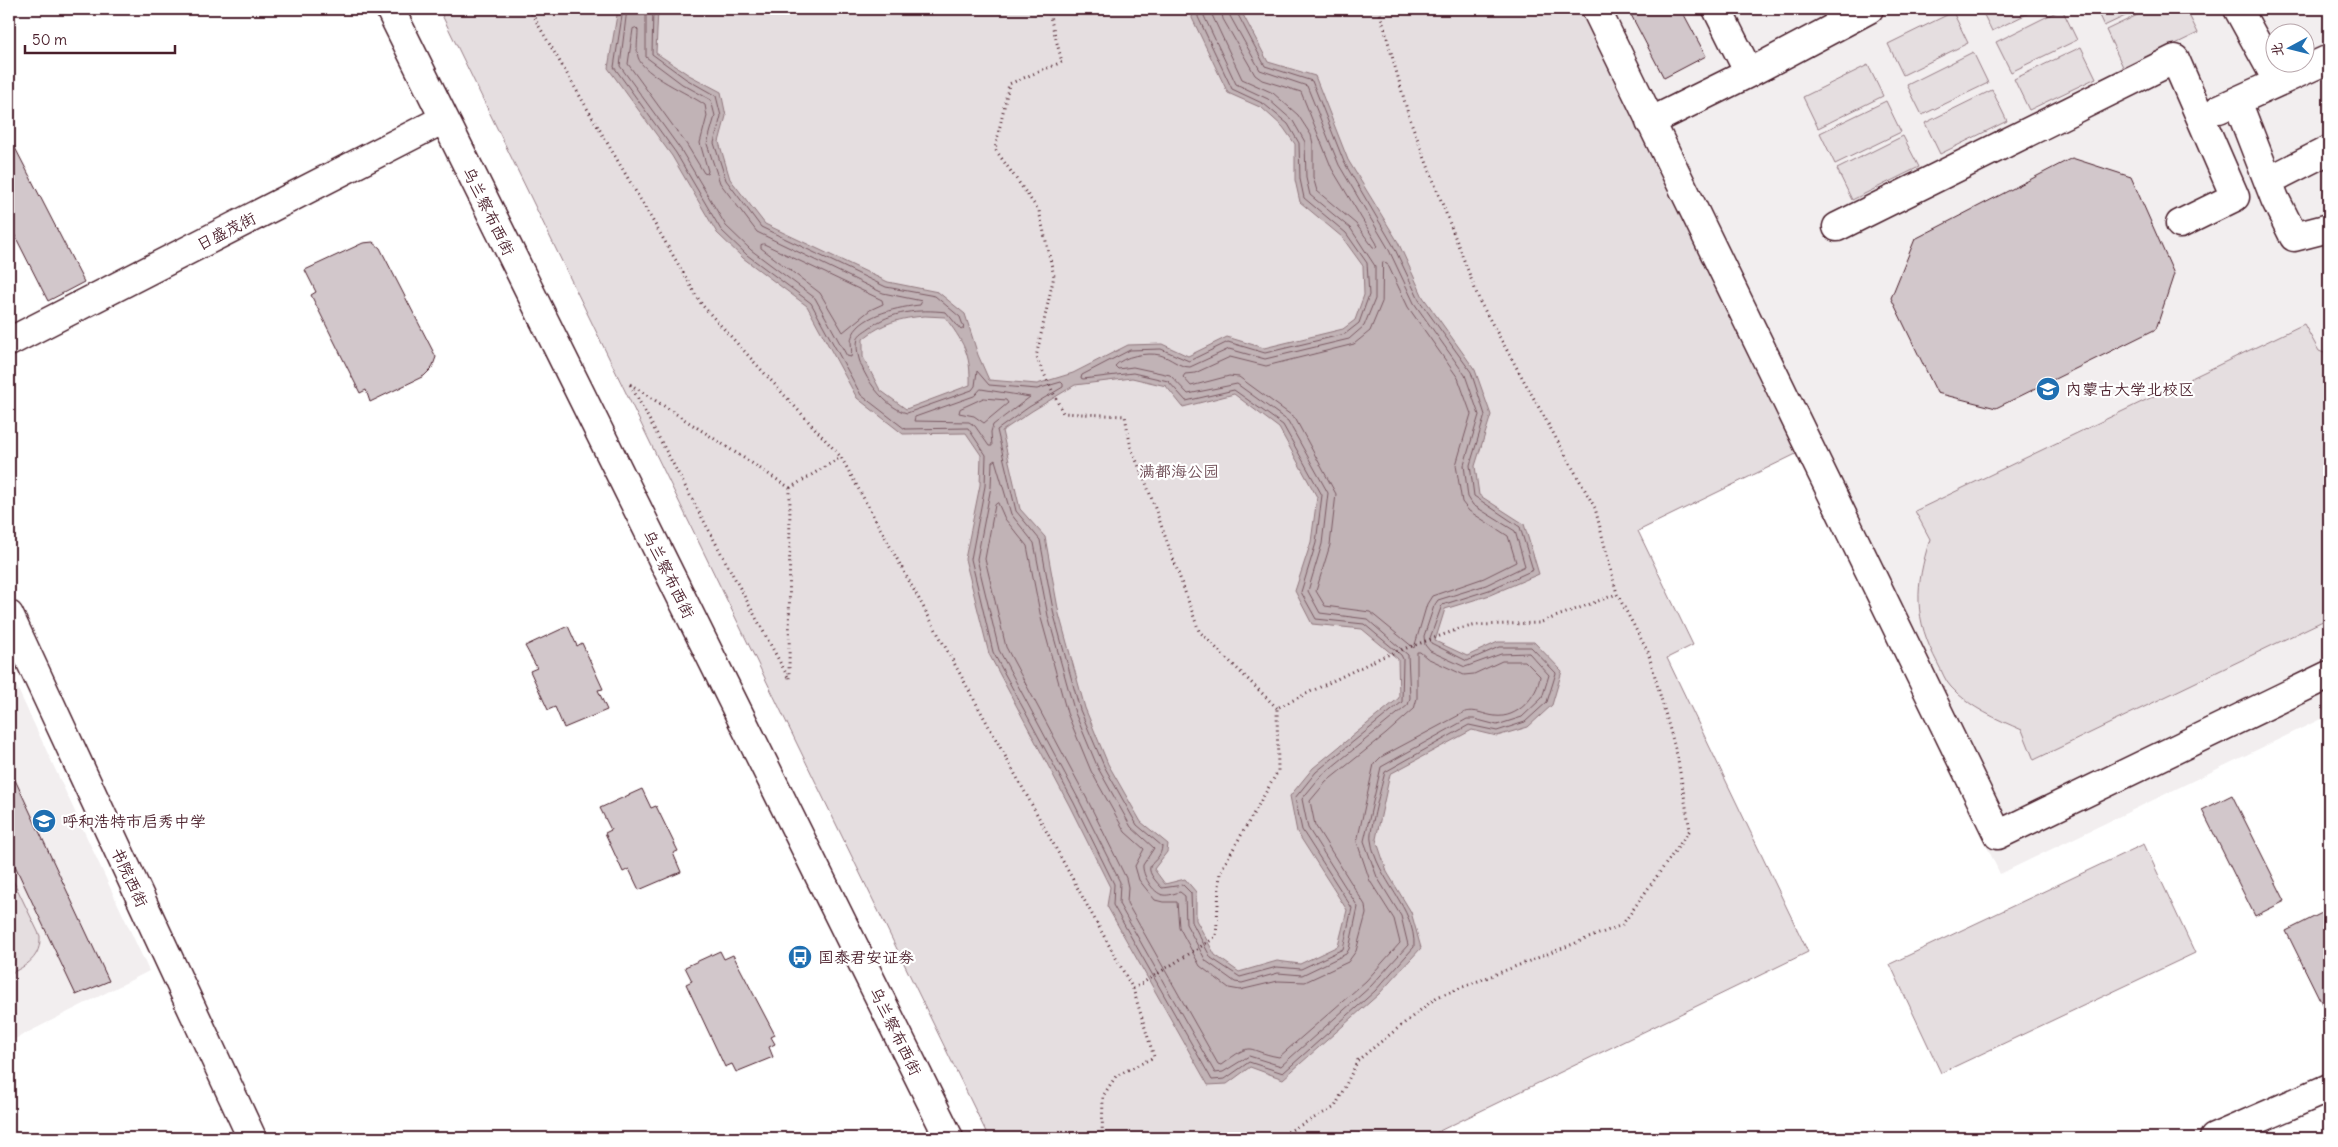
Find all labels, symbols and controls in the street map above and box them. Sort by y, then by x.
scale bar [25,22,175,54]
north arrow [2266,22,2316,72]
text: 50 m [32,30,67,49]
text: 北 [2267,42,2287,58]
street label: 乌兰察布西街 [459,163,519,259]
street label: 日盛茂街 [193,208,259,254]
school or university icon: 内蒙古大学北校区 [2035,376,2061,402]
place label: 内蒙古大学北校区 [2066,379,2194,399]
park label: 满都海公园 [1139,461,1219,481]
street label: 乌兰察布西街 [639,526,699,622]
school or university icon: 呼和浩特市启秀中学 [31,808,57,834]
place label: 呼和浩特市启秀中学 [62,811,206,831]
street label: 书院西街 [107,844,153,910]
bus stop icon: 国泰君安证券 [787,944,813,970]
place label: 国泰君安证券 [818,947,914,967]
street label: 乌兰察布西街 [866,983,926,1079]

